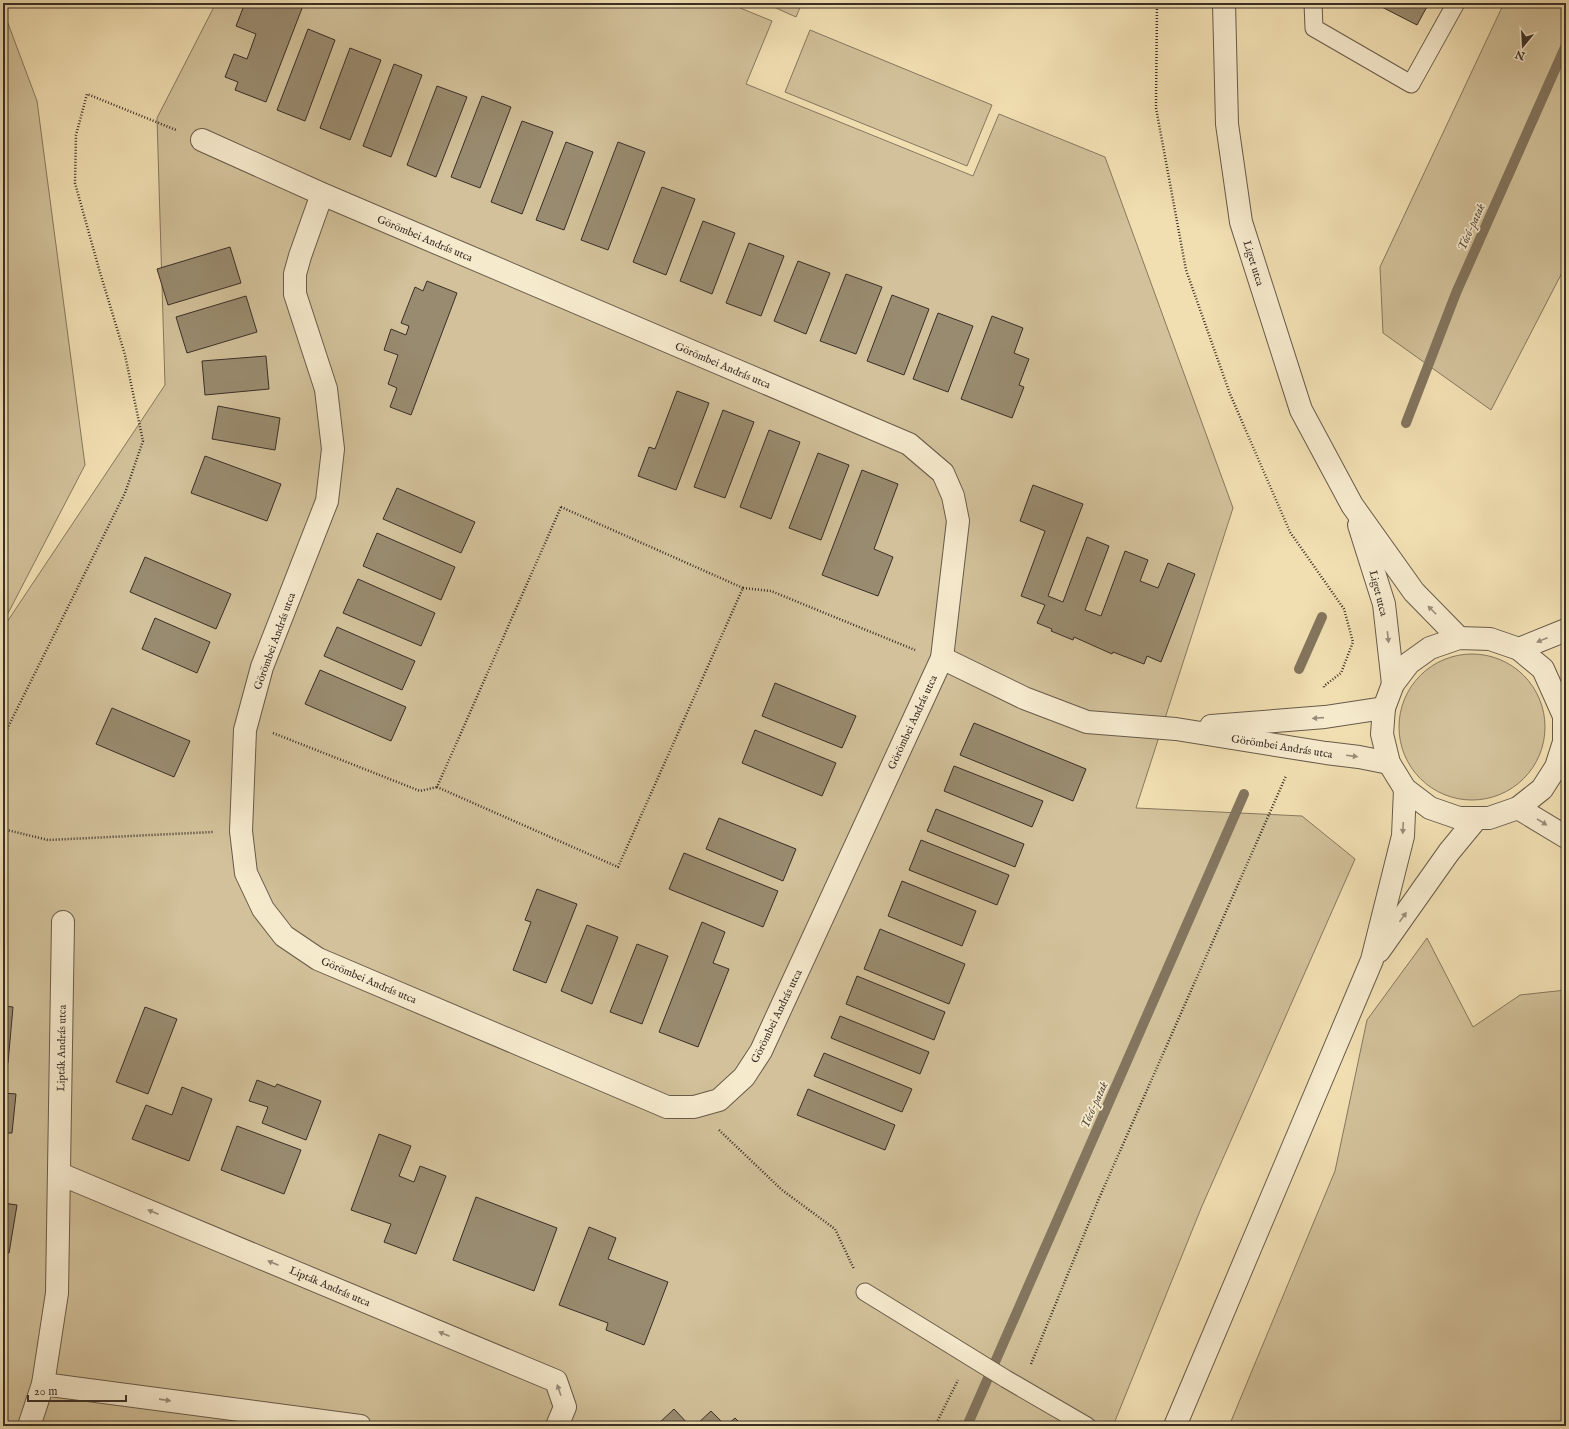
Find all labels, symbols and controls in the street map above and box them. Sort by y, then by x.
north arrow [1503,26,1543,66]
text: N [1513,46,1528,63]
water label: Tócó-patak [1454,201,1489,253]
street label: Görömbei András utca [375,212,475,265]
street label: Liget utca [1239,239,1267,288]
street label: Görömbei András utca [673,339,773,392]
street label: Liget utca [1366,569,1391,618]
street label: Görömbei András utca [251,591,299,692]
one-way arrow [1427,605,1437,615]
one-way arrow [1385,630,1391,643]
one-way arrow [1536,637,1548,643]
street label: Görömbei András utca [885,673,941,772]
one-way arrow [1312,714,1324,721]
street label: Görömbei András utca [1230,732,1334,762]
one-way arrow [1346,753,1358,760]
one-way arrow [1536,819,1548,826]
one-way arrow [1400,822,1407,834]
one-way arrow [1399,912,1407,922]
street label: Görömbei András utca [319,954,419,1007]
street label: Görömbei András utca [748,967,806,1066]
street label: Lipták András utca [54,1004,70,1091]
water label: Tócó-patak [1077,1079,1112,1131]
one-way arrow [146,1209,158,1215]
one-way arrow [266,1259,278,1265]
street label: Lipták András utca [287,1264,372,1310]
one-way arrow [438,1331,450,1337]
scale bar [28,1377,126,1403]
one-way arrow [555,1383,561,1395]
text: 20 m [34,1384,57,1399]
one-way arrow [159,1397,171,1403]

